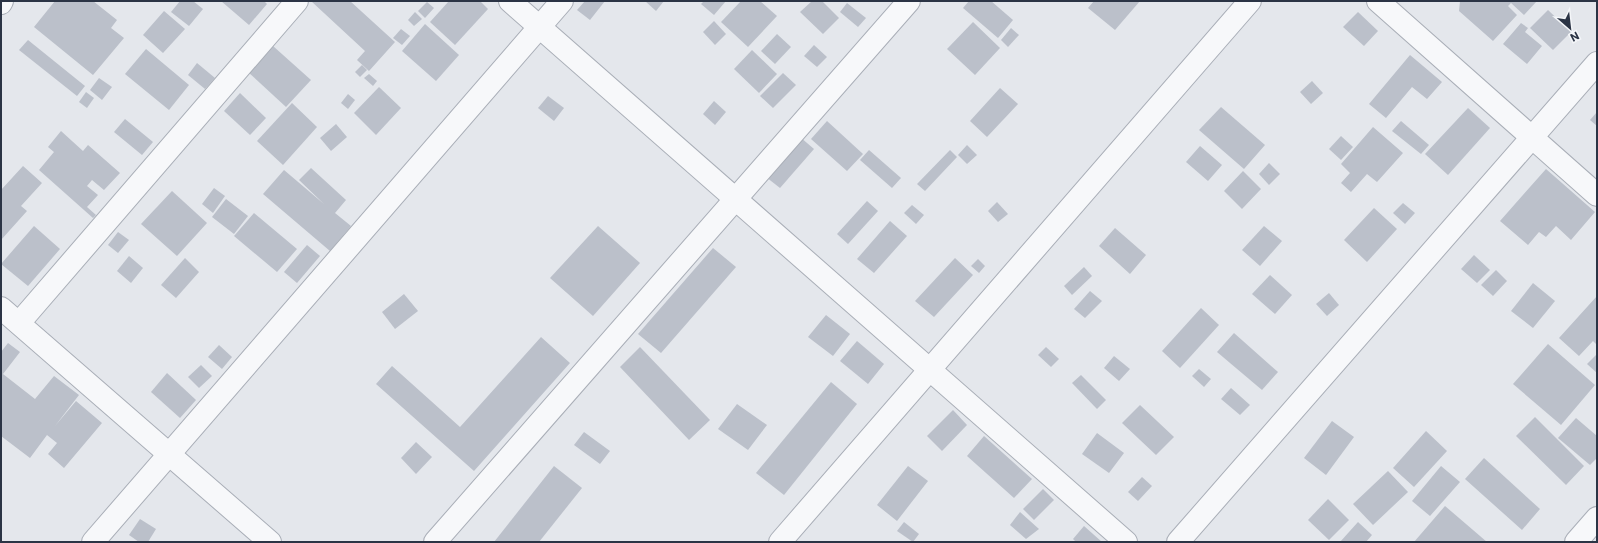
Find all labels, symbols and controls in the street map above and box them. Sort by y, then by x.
north arrow [1550,8,1590,48]
text: N [1568,30,1582,45]

